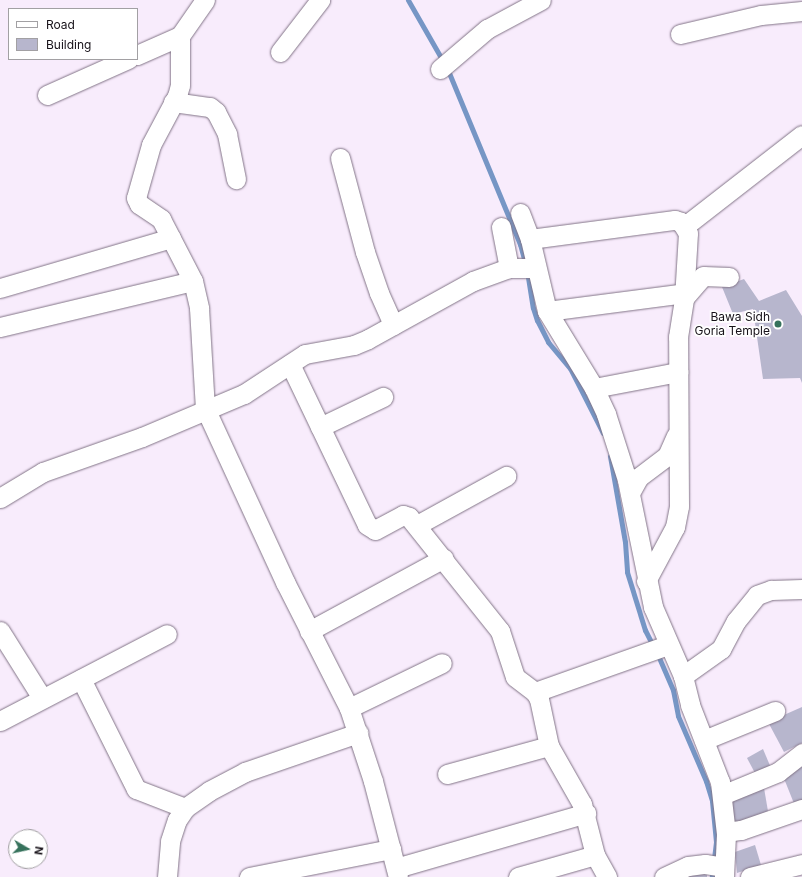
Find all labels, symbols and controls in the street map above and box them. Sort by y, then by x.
legend [8,8,138,60]
text: Road [46,17,75,32]
text: Building [46,37,91,52]
place label: Bawa Sidh Goria Temple [695,310,770,338]
marker: Bawa Sidh Goria Temple [773,319,783,329]
north arrow [8,829,48,869]
text: N [31,845,46,856]

